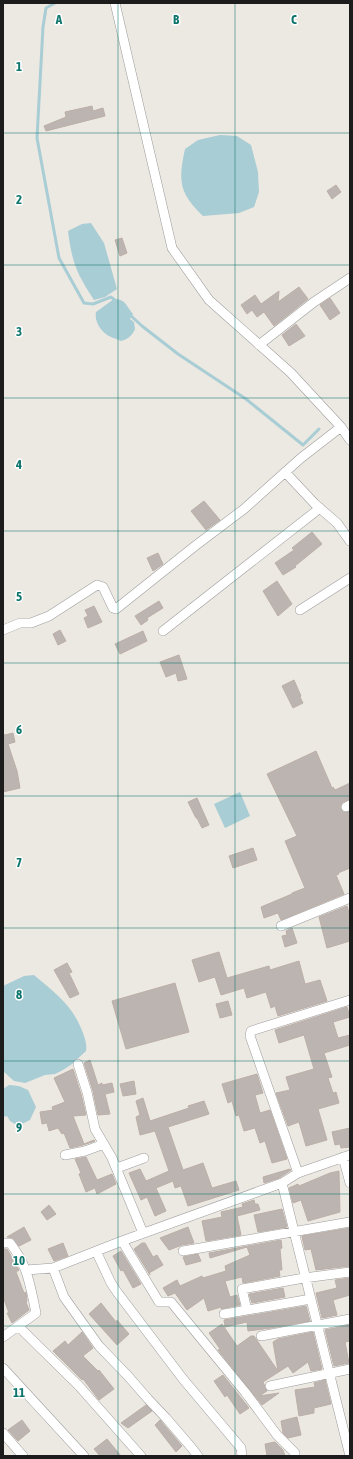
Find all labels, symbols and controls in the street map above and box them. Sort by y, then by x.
text: A [55,12,63,27]
text: B [173,12,180,27]
text: C [291,12,297,27]
text: 1 [16,59,22,74]
text: 2 [16,192,22,207]
text: 3 [16,324,22,339]
text: 4 [15,457,22,472]
text: 5 [16,589,22,604]
text: 6 [16,722,22,737]
text: 7 [16,855,22,870]
text: 8 [16,987,22,1002]
text: 9 [16,1120,22,1135]
text: 10 [13,1253,25,1268]
text: 11 [13,1385,25,1400]

